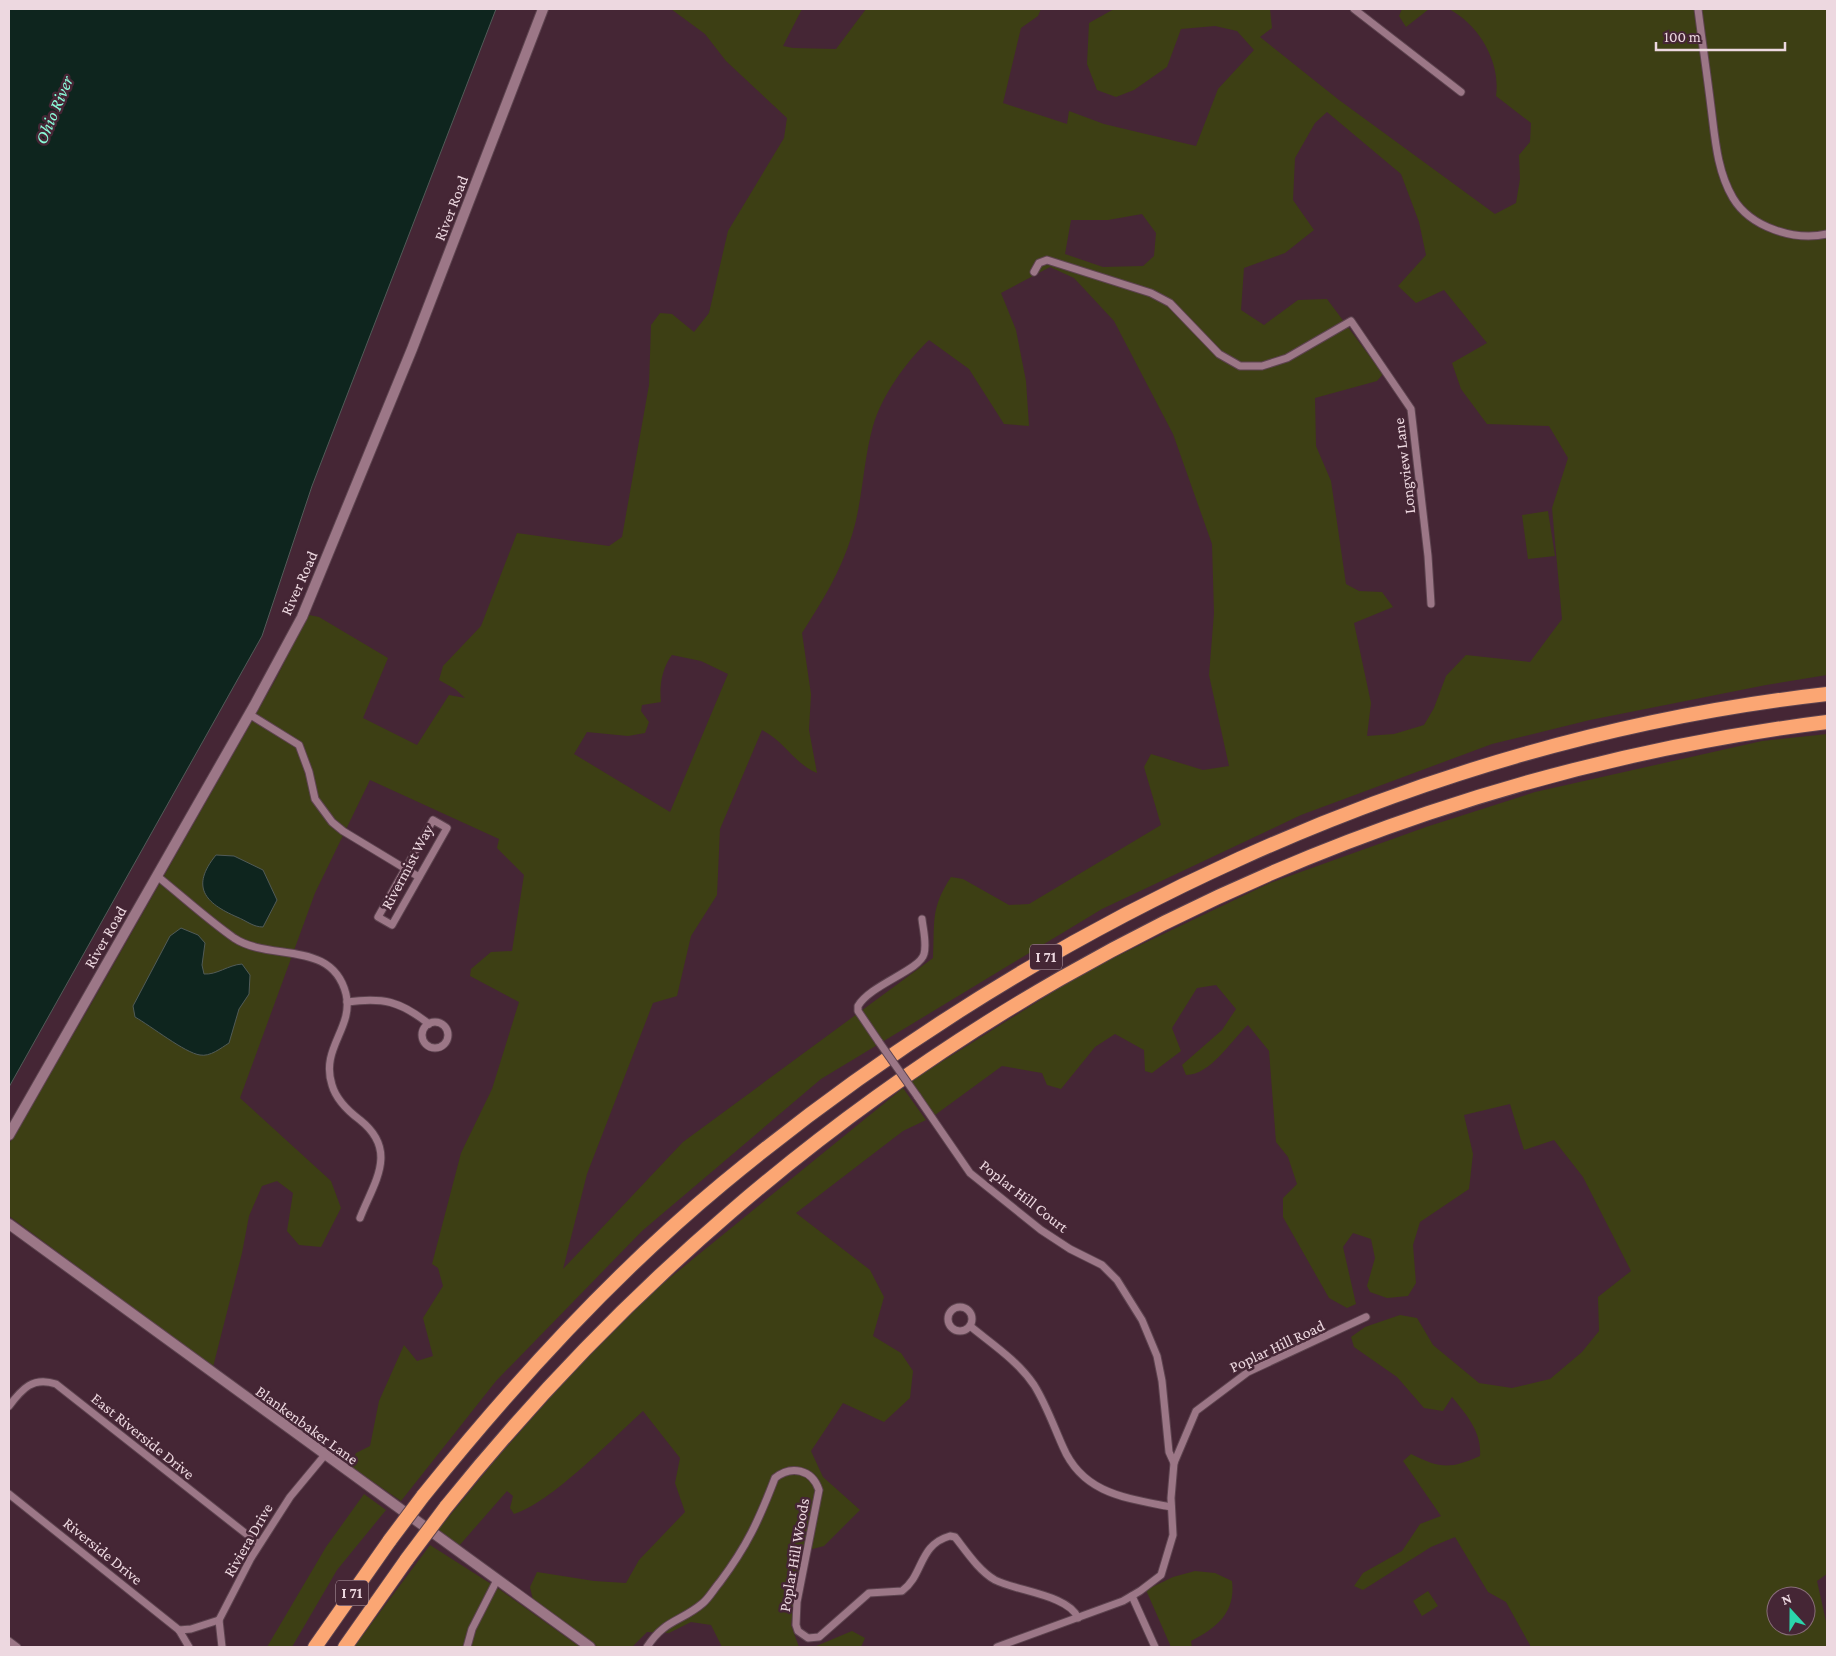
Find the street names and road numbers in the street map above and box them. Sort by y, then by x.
street label: River Road [431,172,471,243]
street label: Longview Lane [1390,417,1419,515]
street label: River Road [277,548,321,618]
street label: Rivermist Way [378,821,438,913]
street label: River Road [81,903,130,971]
road number: I 71 [1030,944,1062,970]
street label: Poplar Hill Court [976,1156,1072,1237]
street label: Poplar Hill Road [1227,1316,1328,1376]
street label: Blankenbaker Lane [253,1382,361,1468]
street label: East Riverside Drive [88,1389,198,1483]
street label: Poplar Hill Woods [776,1497,813,1613]
street label: Riviera Drive [220,1500,276,1580]
street label: Riverside Drive [60,1514,146,1588]
road number: I 71 [336,1580,368,1606]

